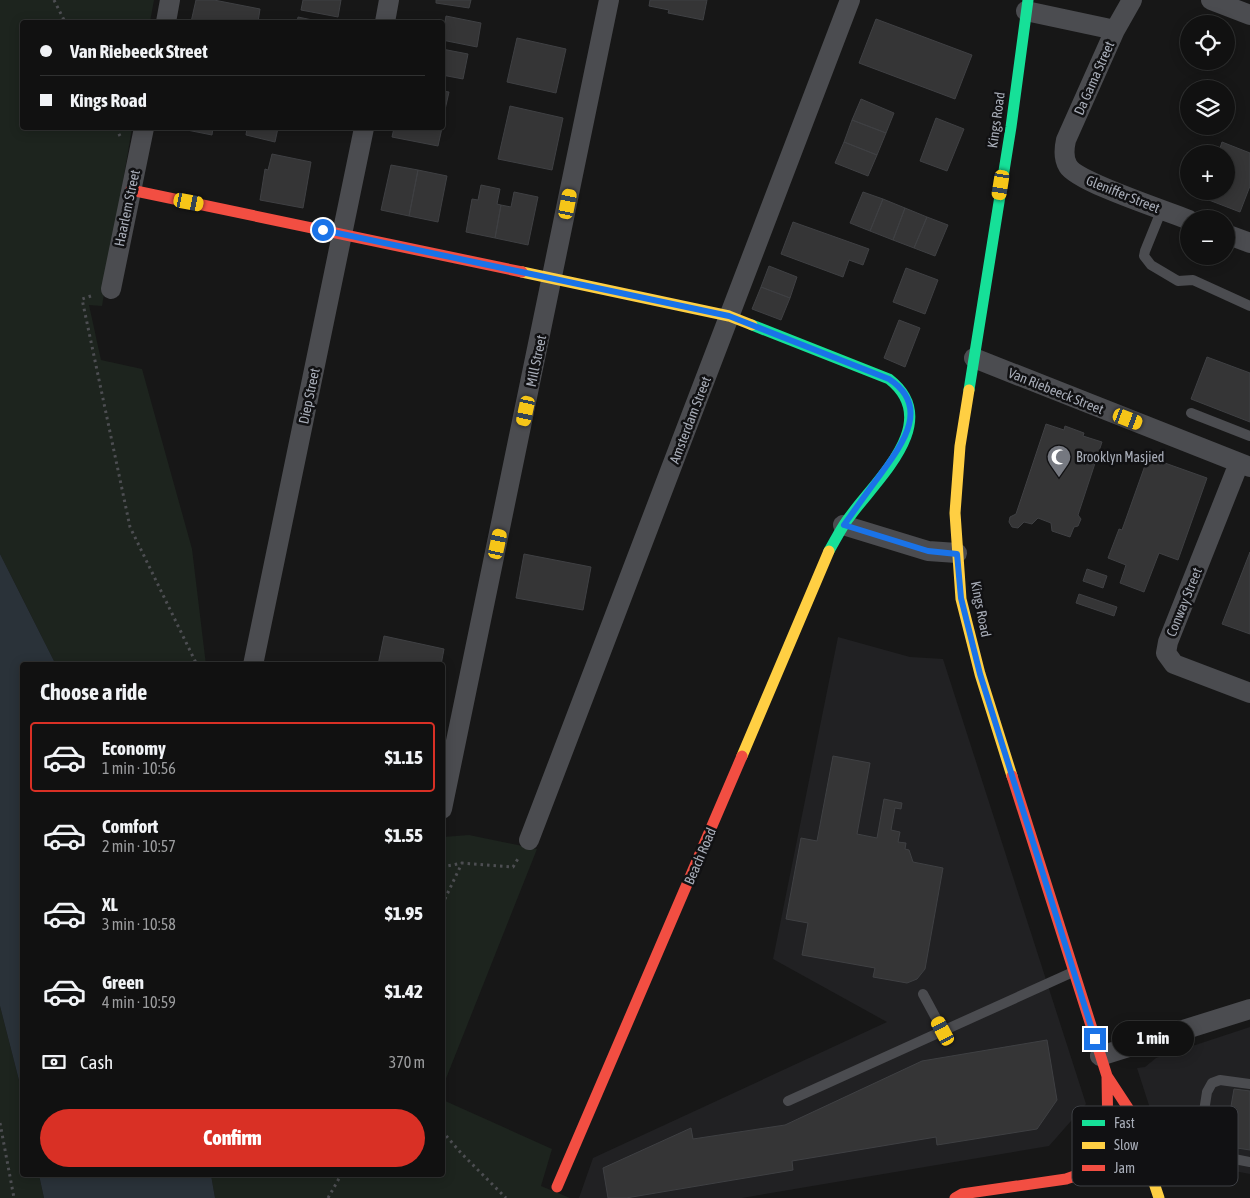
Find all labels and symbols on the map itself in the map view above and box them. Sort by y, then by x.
street label: Da Gama Street [1071,38,1117,118]
street label: Kings Road [984,91,1008,149]
street label: Haarlem Street [111,168,143,248]
car [991,169,1010,201]
street label: Gleniffer Street [1084,172,1162,216]
car [557,188,578,220]
car [172,192,205,212]
route start [312,219,334,241]
street label: Mill Street [523,334,549,388]
street label: Van Riebeeck Street [1006,365,1106,417]
street label: Diep Street [295,367,323,425]
street label: Amsterdam Street [666,374,714,466]
car [515,395,536,427]
car [1111,407,1144,431]
mosque icon: Brooklyn Masjied [1046,444,1072,478]
place label: Brooklyn Masjied [1076,449,1164,465]
car [487,528,508,560]
street label: Conway Street [1163,565,1205,639]
street label: Kings Road [968,580,994,638]
street label: Beach Road [681,825,719,887]
car [929,1014,956,1048]
callout: 1 min [1112,1022,1195,1056]
route end [1084,1028,1106,1050]
legend [1072,1106,1238,1186]
text: Fast [1114,1115,1135,1131]
text: Slow [1114,1137,1139,1153]
text: Jam [1114,1160,1135,1176]

